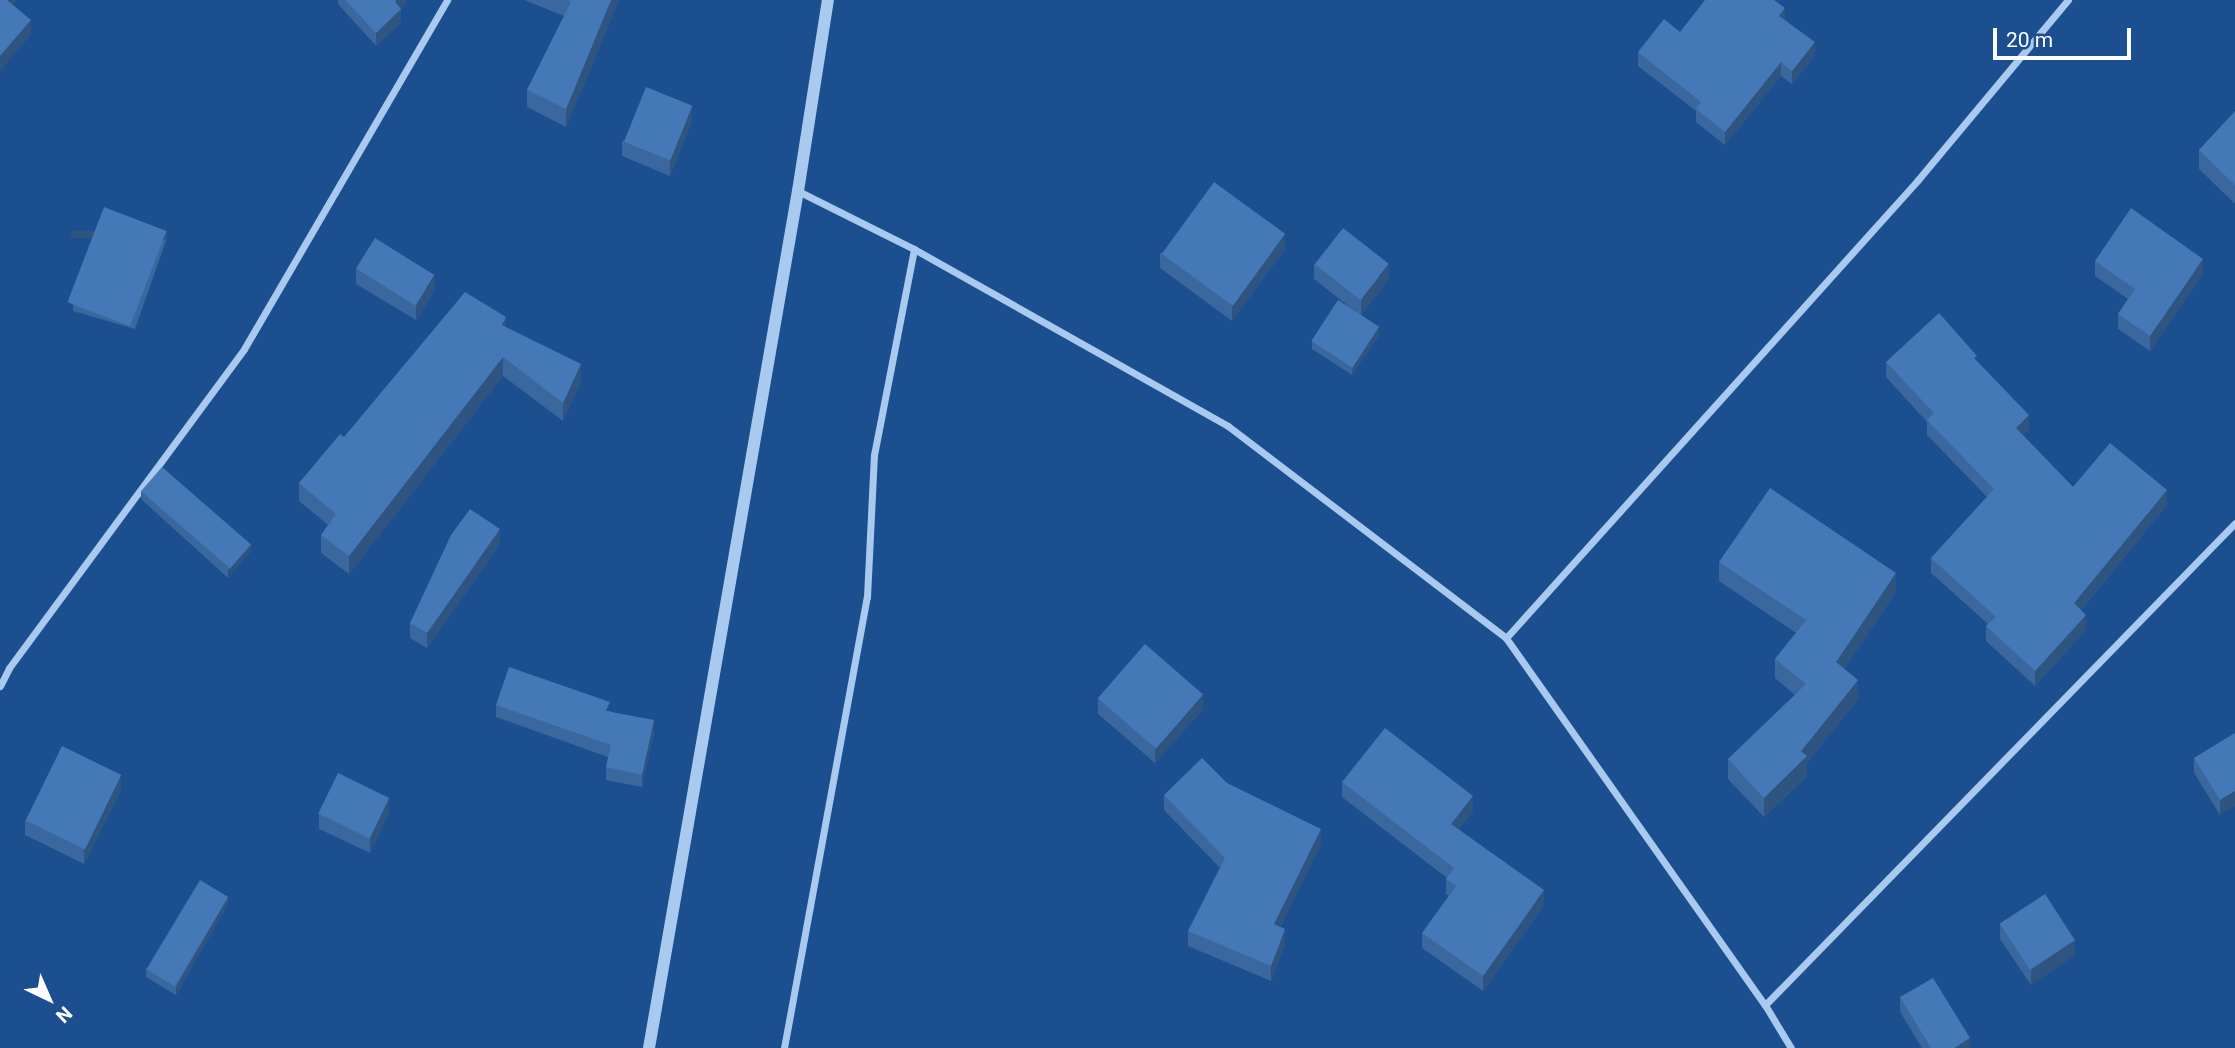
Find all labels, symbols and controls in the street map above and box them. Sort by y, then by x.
scale bar [1997,14,2135,58]
text: 20 m [2006,28,2053,52]
north arrow [14,964,84,1034]
text: N [51,1002,77,1027]

